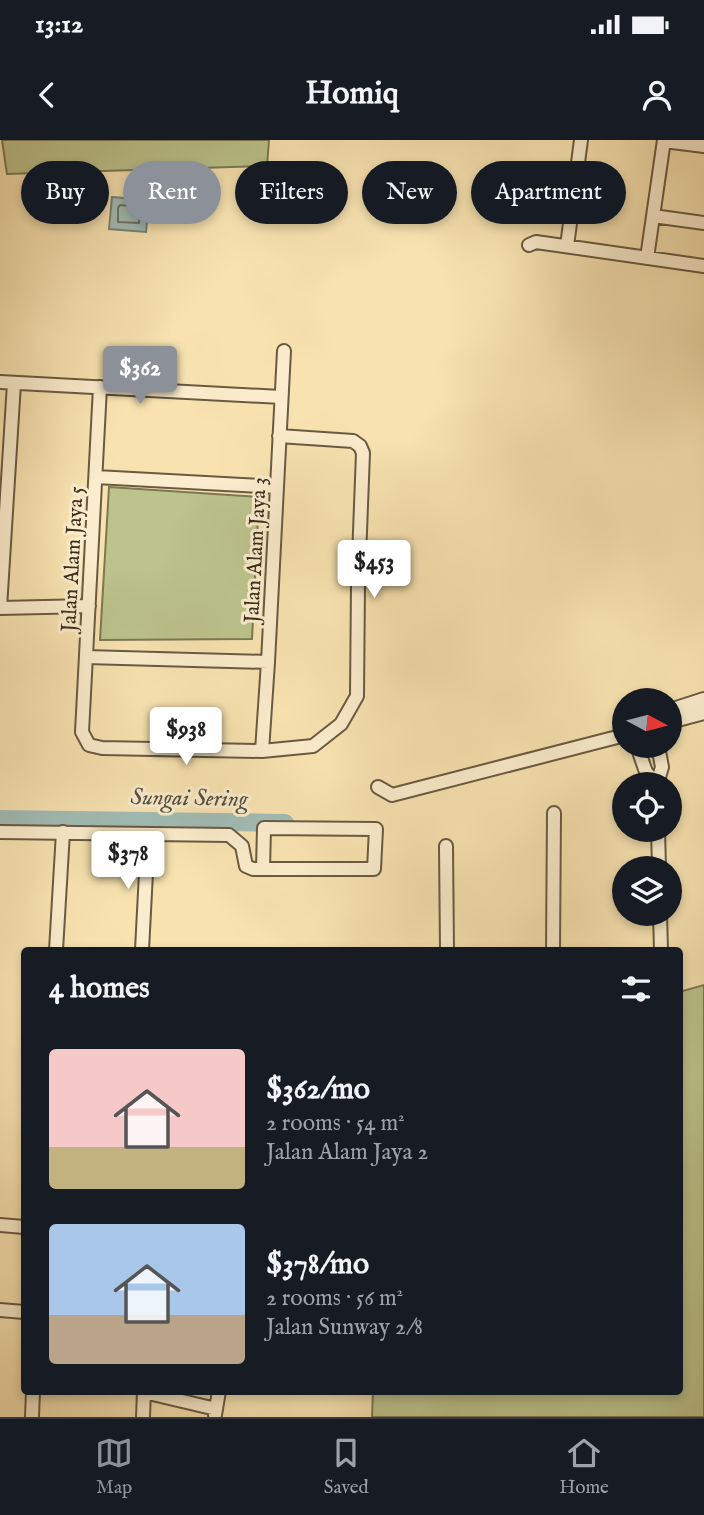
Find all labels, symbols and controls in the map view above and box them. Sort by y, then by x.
text: 13:12 [35,8,83,41]
text: Homiq [305,74,399,115]
icon: back [28,76,66,114]
icon: person [638,76,676,114]
chip: Buy [21,161,109,224]
chip: Rent [123,161,221,224]
chip: Filters [235,161,348,224]
chip: New [362,161,457,224]
chip: Apartment [471,161,626,224]
pin: $362 [99,346,181,406]
text: $362 [119,354,161,383]
street label: Jalan Alam Jaya 3 [239,476,274,626]
street label: Jalan Alam Jaya 5 [56,485,91,635]
pin: $453 [333,540,415,600]
text: $453 [354,548,394,577]
north arrow [612,688,682,758]
map controls [612,688,682,926]
pin: $938 [145,708,227,767]
text: $938 [166,715,206,744]
button: locate [612,772,682,842]
water label: Sungai Sering [130,783,249,815]
pin: $378 [87,832,169,891]
text: $378 [107,839,149,868]
button: layers [612,856,682,926]
text: 4 homes [49,970,150,1008]
icon: filters [617,970,655,1008]
text: $362/mo [266,1071,370,1109]
icon: home [105,1077,189,1161]
text: 2 rooms · 54 m² [266,1109,405,1138]
text: Jalan Alam Jaya 2 [266,1138,428,1167]
text: $378/mo [266,1246,369,1284]
icon: home [105,1252,189,1336]
text: 2 rooms · 56 m² [266,1284,403,1313]
text: Jalan Sunway 2/8 [266,1313,423,1342]
tab: Map [95,1434,133,1500]
tab: Saved [324,1434,369,1500]
tab: Home [559,1434,609,1500]

